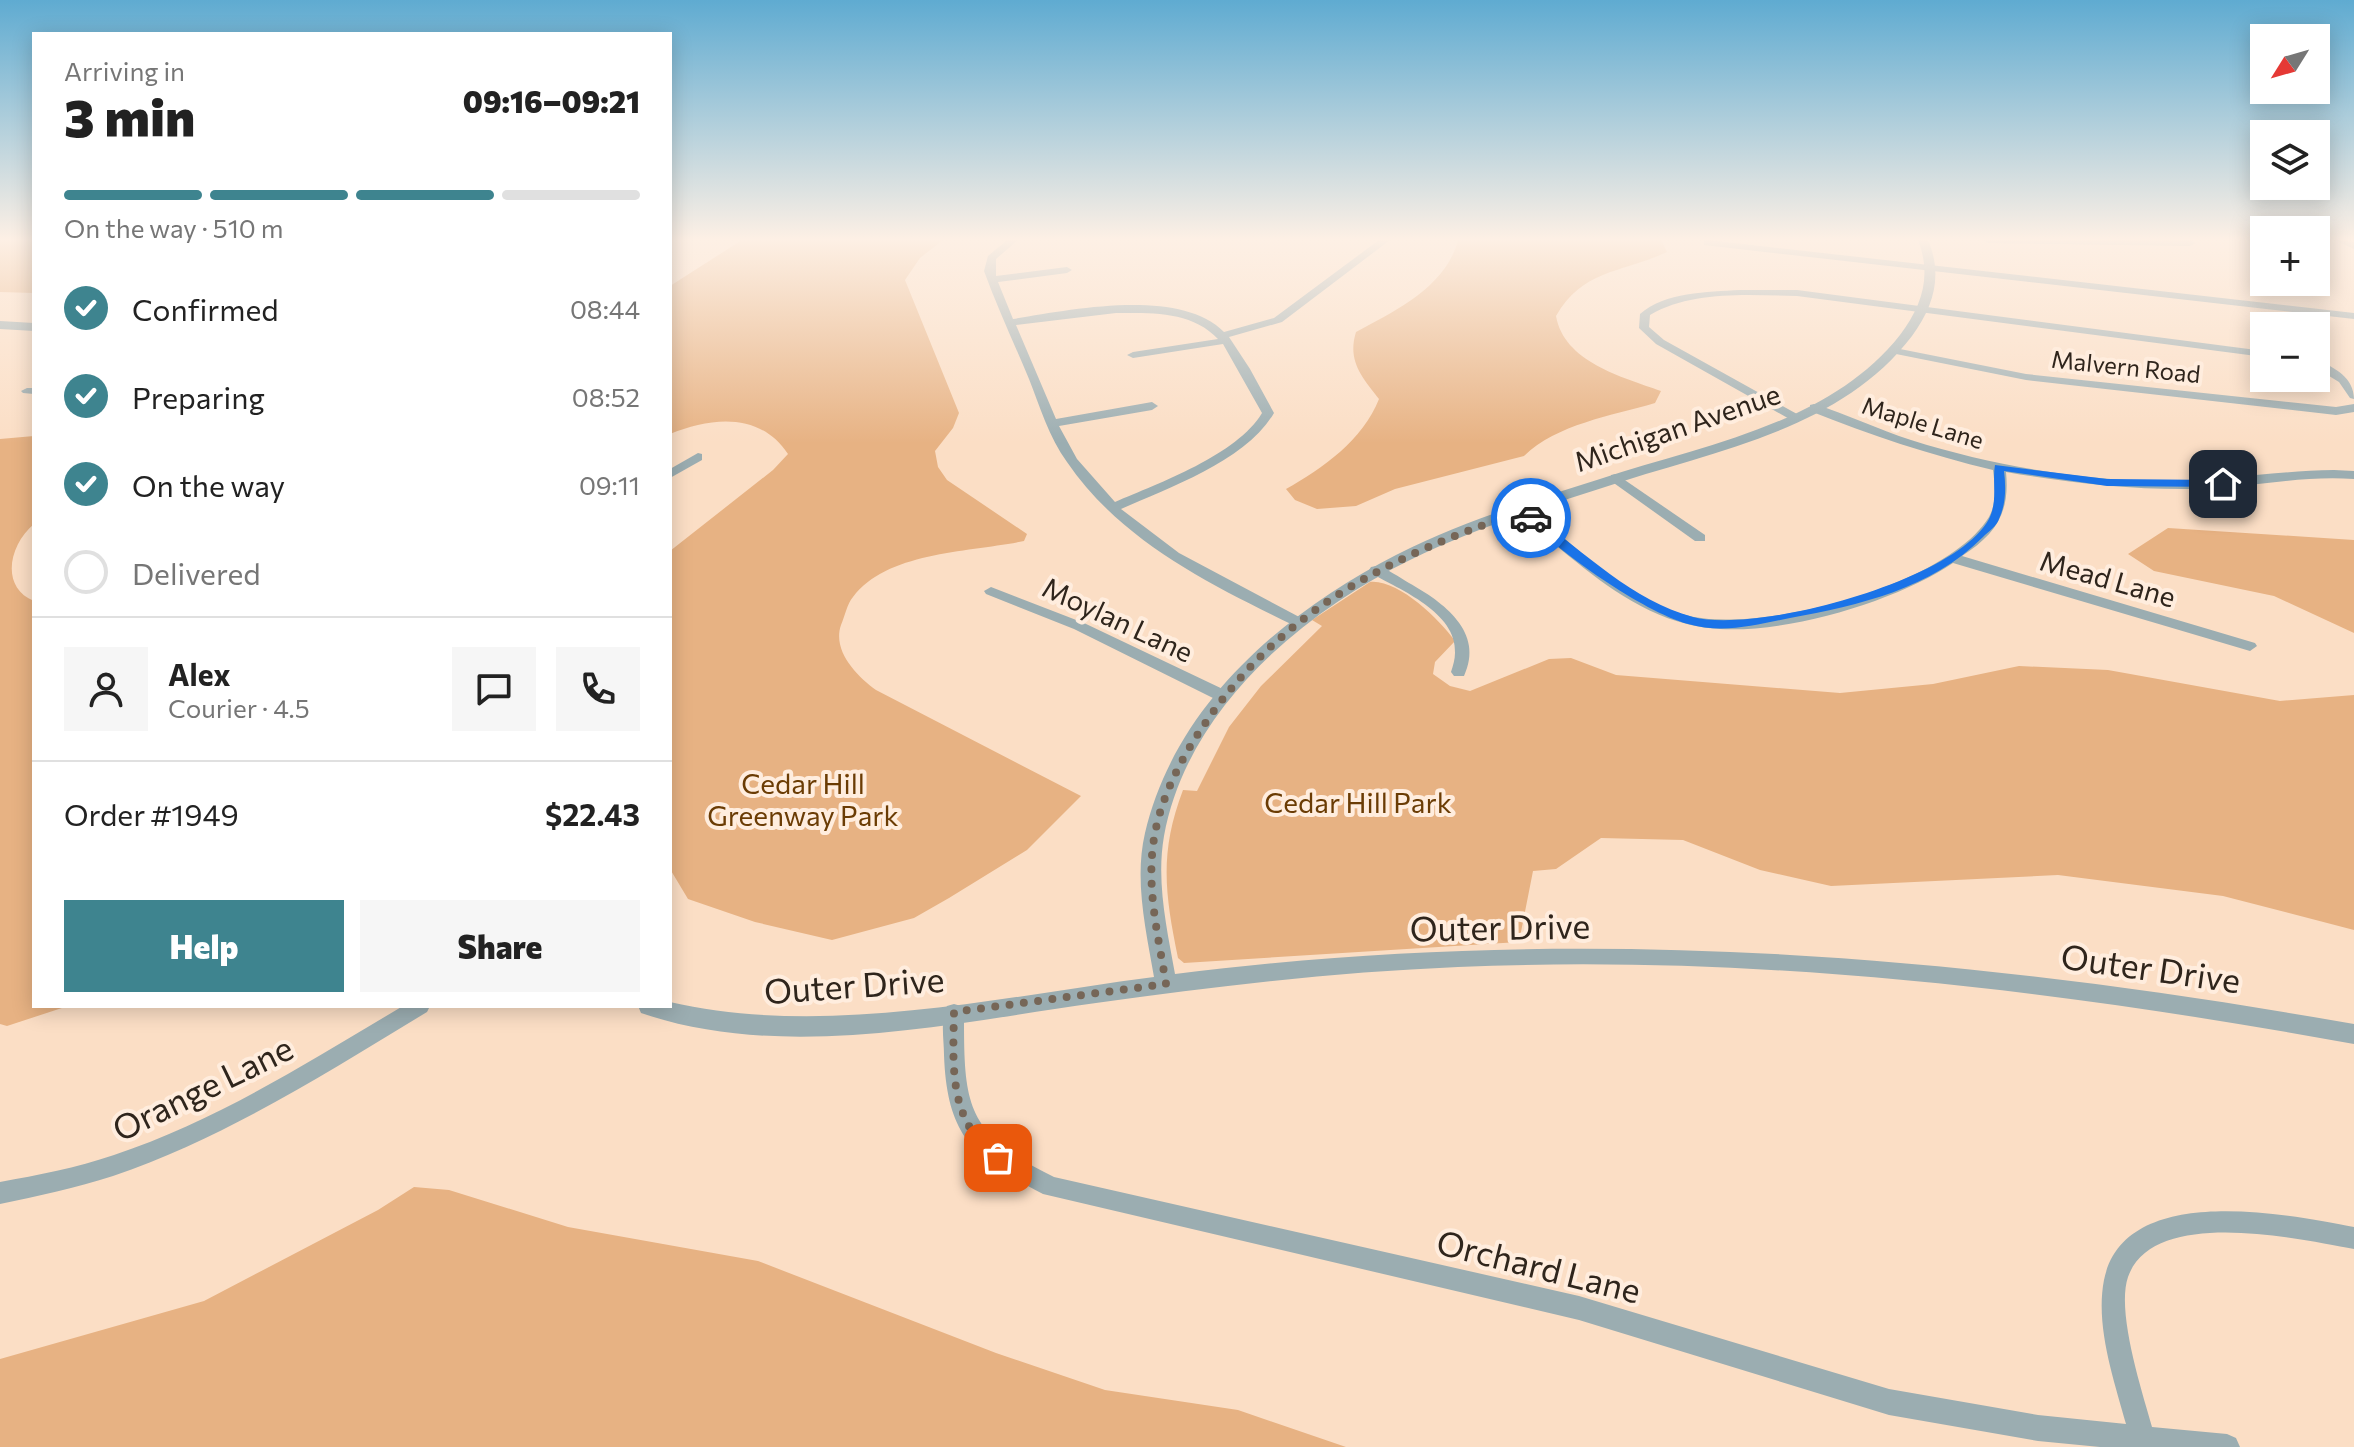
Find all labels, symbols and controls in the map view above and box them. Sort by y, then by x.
north arrow [2250,24,2330,104]
map controls [2250,24,2330,392]
text: Arriving in [64,55,185,86]
text: 09:16–09:21 [463,82,640,119]
text: 3 min [64,84,195,148]
button: layers [2250,120,2330,200]
text: On the way · 510 m [64,212,283,243]
button: + [2250,216,2330,296]
icon: check [64,286,108,330]
text: Confirmed [132,290,279,327]
text: 08:44 [570,293,640,324]
button: − [2250,312,2330,392]
street label: Malvern Road [2050,344,2202,388]
icon: check [64,374,108,418]
street label: Michigan Avenue [1570,376,1784,478]
text: Preparing [132,378,265,415]
text: 08:52 [572,381,640,412]
street label: Maple Lane [1859,390,1987,454]
pin [2189,450,2257,518]
icon: check [64,462,108,506]
icon: home [2201,462,2245,506]
text: On the way [132,466,285,503]
text: 09:11 [579,469,640,500]
courier [1491,478,1571,558]
icon: car [1509,496,1553,540]
street label: Mead Lane [2036,542,2180,614]
text: Delivered [132,554,261,591]
street label: Moylan Lane [1037,569,1199,669]
button: person [64,647,148,731]
button: chat [452,647,536,731]
button: phone [556,647,640,731]
text: Alex [168,655,231,692]
text: Courier · 4.5 [168,692,310,723]
park label: Cedar Hill Greenway Park [707,766,899,832]
park label: Cedar Hill Park [1264,785,1452,819]
text: Order #1949 [64,795,239,832]
text: $22.43 [545,795,640,832]
button: Help [64,900,344,992]
button: Share [360,900,640,992]
street label: Outer Drive [1409,903,1591,949]
street label: Outer Drive [2059,934,2243,1000]
street label: Outer Drive [762,957,946,1011]
street label: Orange Lane [105,1025,299,1149]
pin [964,1124,1032,1192]
icon: bag [976,1136,1020,1180]
street label: Orchard Lane [1433,1219,1645,1311]

